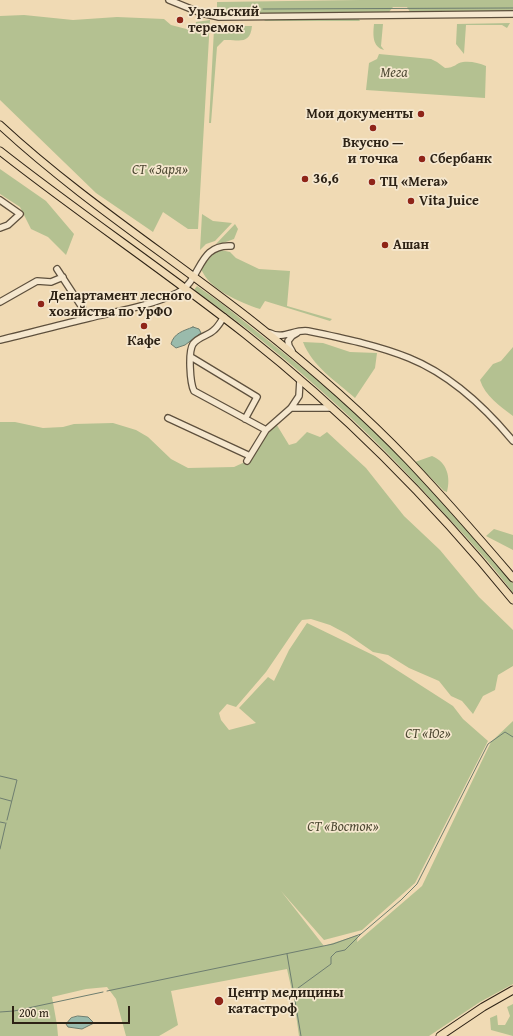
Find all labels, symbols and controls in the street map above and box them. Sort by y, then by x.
place label: Уральский теремок [188,4,259,36]
marker: Уральский теремок [175,15,185,25]
park label: Мега [380,65,408,81]
place label: Мои документы [306,106,413,122]
marker: Мои документы [416,109,426,119]
marker: Вкусно — и точка [368,123,378,133]
place label: Вкусно — и точка [342,135,404,168]
place label: Сбербанк [430,151,492,167]
marker: Сбербанк [417,154,427,164]
park label: СТ «Заря» [132,162,188,178]
place label: 36,6 [313,171,339,187]
marker: 36,6 [300,174,310,184]
place label: ТЦ «Мега» [380,174,448,190]
marker: ТЦ «Мега» [367,177,377,187]
place label: Vita Juice [419,193,479,209]
marker: Vita Juice [406,196,416,206]
place label: Ашан [393,237,429,253]
marker: Ашан [380,240,390,250]
place label: Департамент лесного хозяйства по УрФО [49,288,192,320]
marker: Департамент лесного хозяйства по УрФО [36,299,46,309]
marker: Кафе [139,321,149,331]
place label: Кафе [127,333,161,349]
park label: СТ «Юг» [405,726,451,742]
park label: СТ «Восток» [307,819,379,835]
place label: Центр медицины катастроф [228,985,344,1018]
marker: Центр медицины катастроф [213,995,225,1007]
scale bar [14,998,132,1024]
text: 200 m [19,1004,49,1021]

